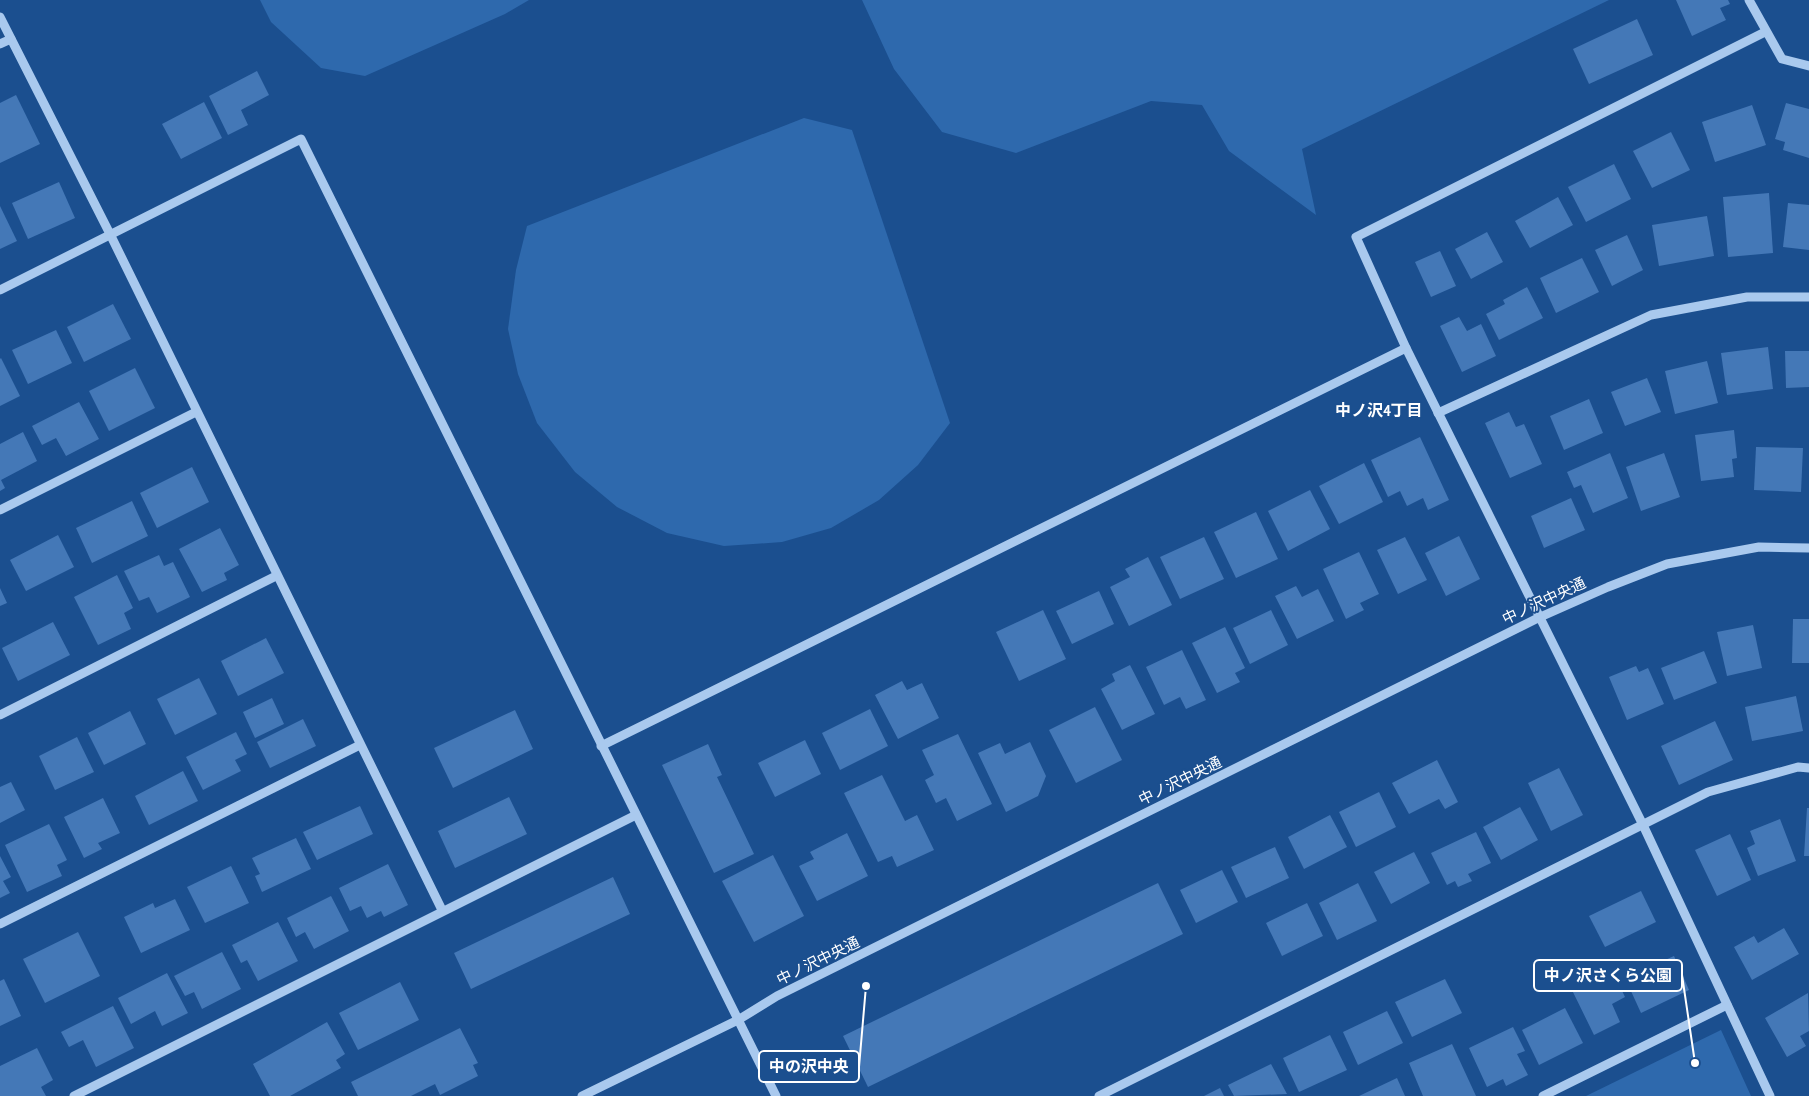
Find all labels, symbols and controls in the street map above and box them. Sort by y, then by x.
district label: 中ノ沢4丁目 [1335,400,1423,420]
street label: 中ノ沢中央通 [1499,573,1589,628]
street label: 中ノ沢中央通 [1135,752,1224,809]
street label: 中ノ沢中央通 [773,932,862,989]
callout: 中ノ沢さくら公園 [1534,960,1682,991]
text: 中ノ沢さくら公園 [1544,965,1672,985]
callout: 中の沢中央 [759,1051,859,1082]
text: 中の沢中央 [769,1056,849,1076]

